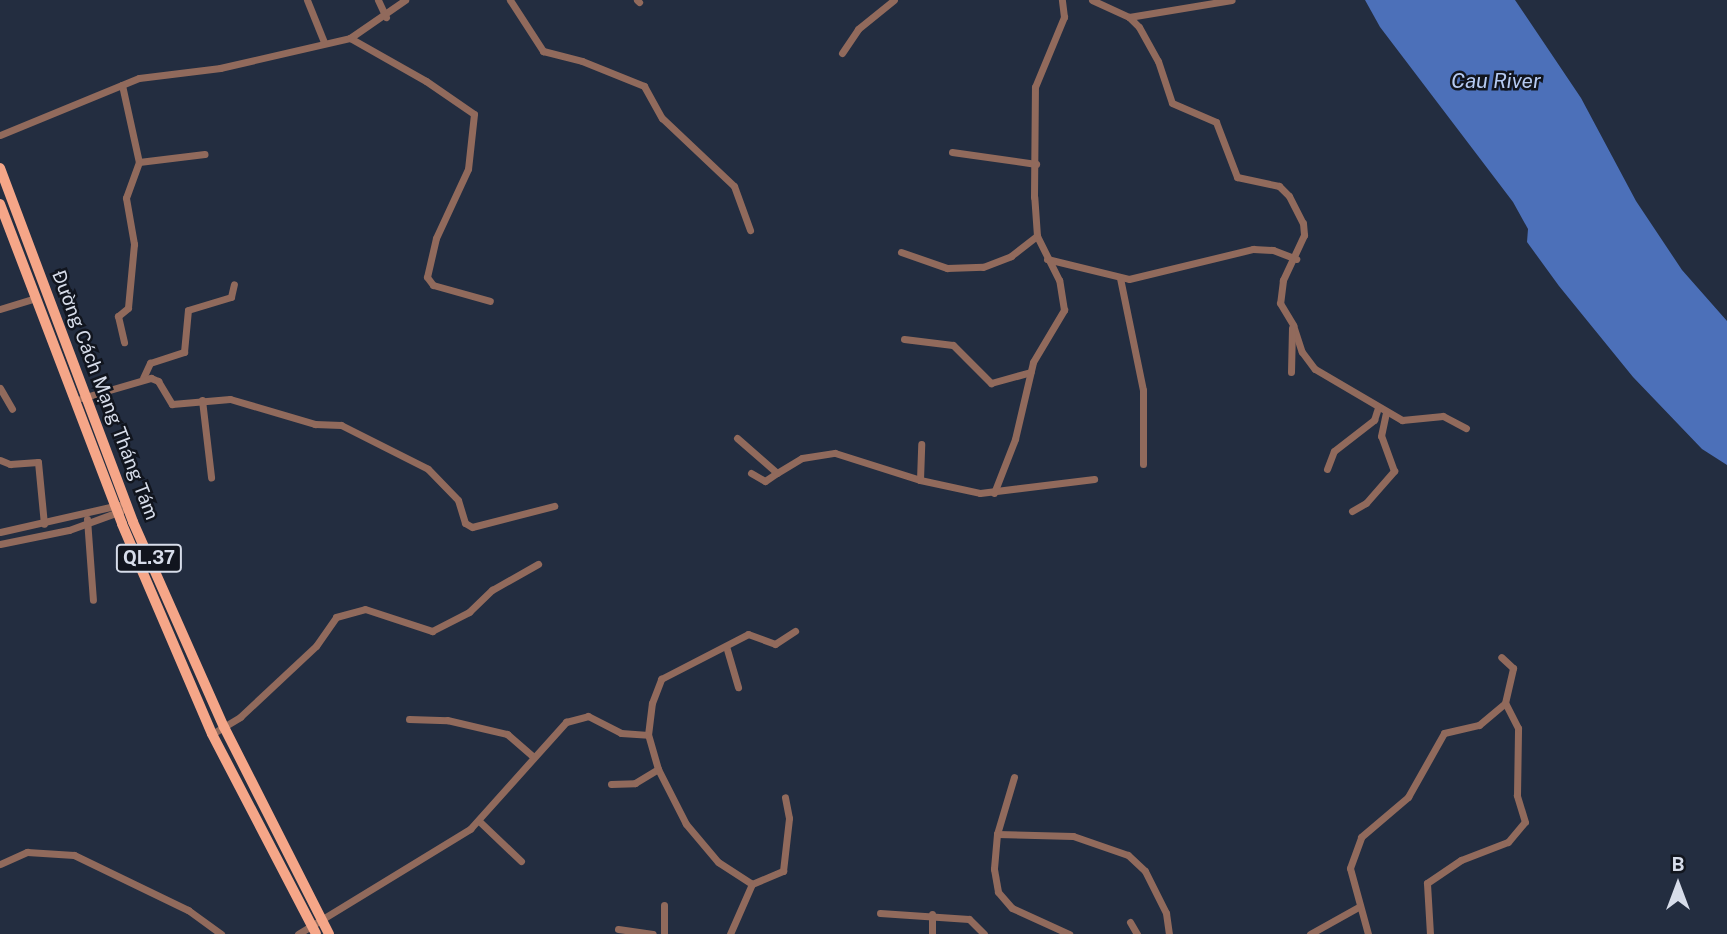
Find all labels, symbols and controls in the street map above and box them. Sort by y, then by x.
water label: Cau River [1451,68,1541,94]
street label: Đường Cách Mạng Tháng Tám [47,267,163,523]
road number: QL.37 [116,544,182,572]
north arrow [1643,850,1713,920]
text: B [1671,853,1685,875]

